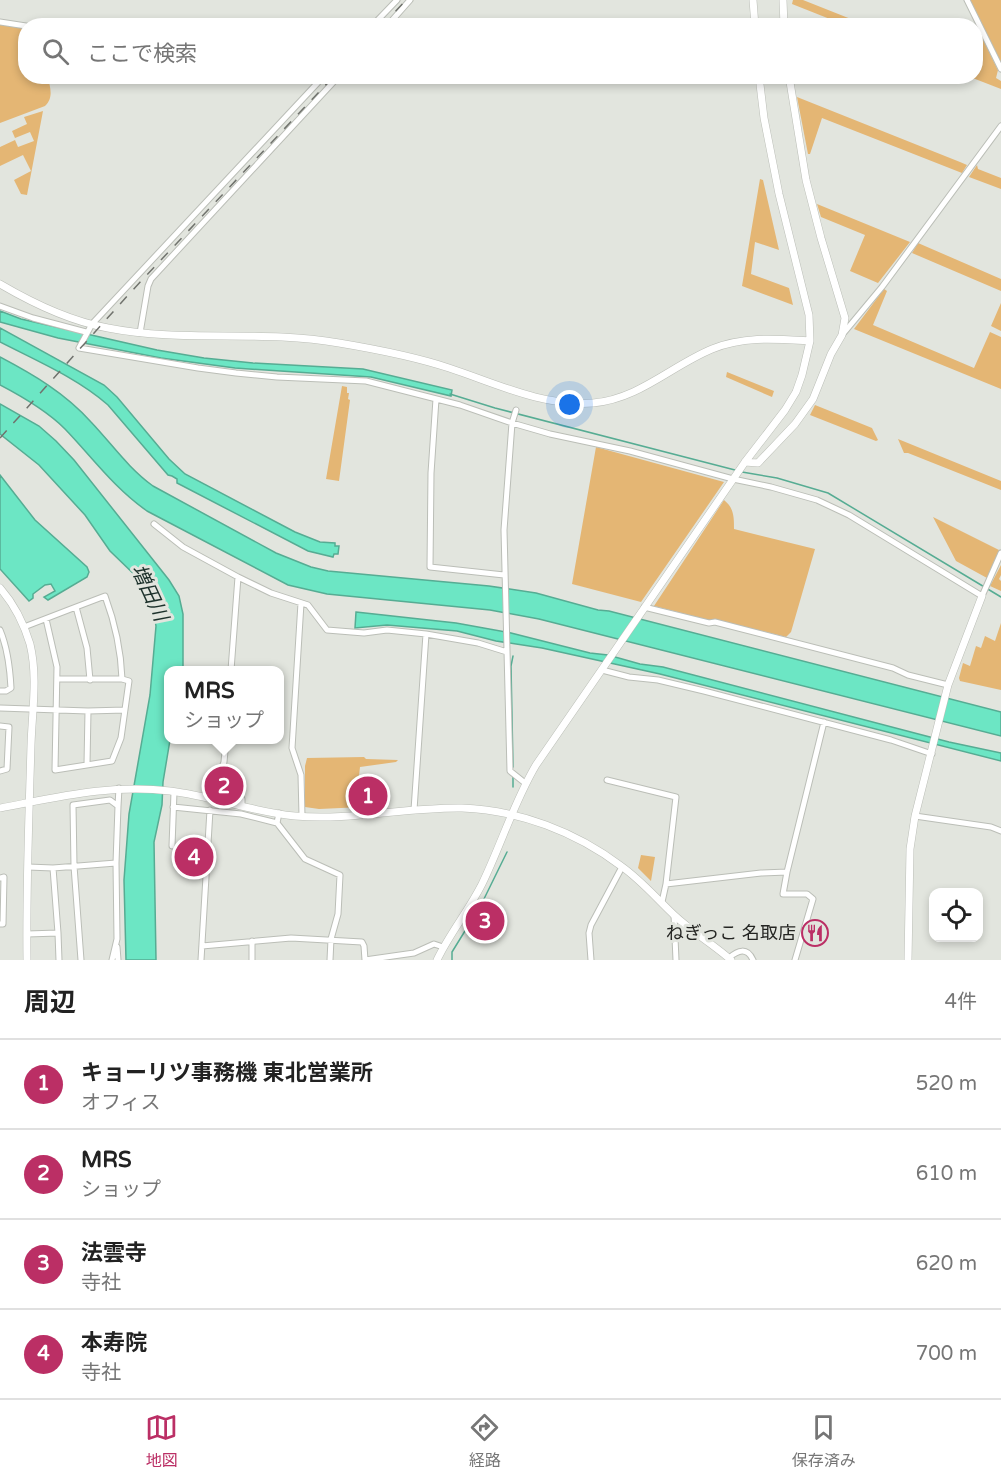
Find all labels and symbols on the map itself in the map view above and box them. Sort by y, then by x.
your location [555,390,584,419]
water label: 増田川 [125,561,173,627]
pin: 2 [204,764,244,808]
pin: 1 [348,774,388,818]
pin: 4 [174,834,214,880]
pin: 3 [466,898,504,944]
restaurant icon: ねぎっこ 名取店 [800,918,830,948]
place label: ねぎっこ 名取店 [666,922,796,944]

